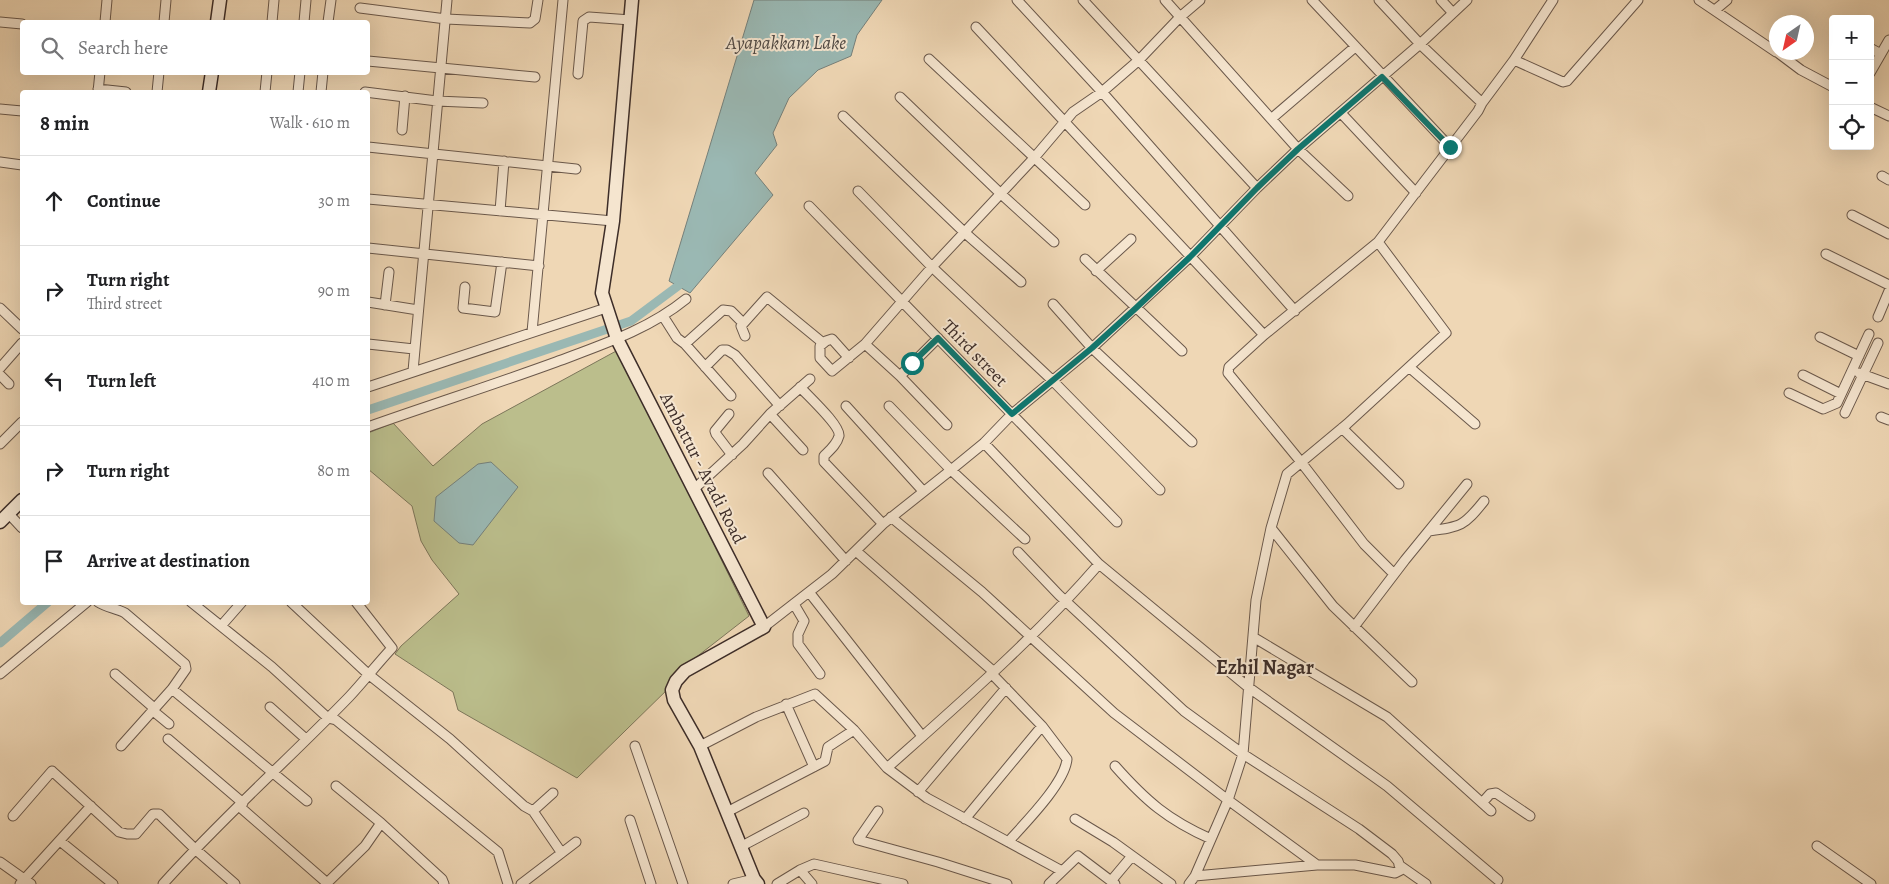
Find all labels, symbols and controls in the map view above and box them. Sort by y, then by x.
north arrow [1769,15,1814,60]
map controls [1829,15,1874,150]
button: + [1829,15,1874,60]
search box [20,20,370,75]
water label: Ayapakkam Lake [725,30,846,56]
icon: search [38,34,66,62]
text: Search here [78,35,168,61]
button: − [1829,60,1874,105]
button: locate [1829,105,1874,150]
text: 8 min [40,109,89,137]
text: Walk · 610 m [270,112,350,134]
route end [1439,136,1462,159]
icon: ahead [40,187,68,215]
text: Continue [87,188,161,214]
text: 30 m [318,190,350,212]
text: Turn right [87,267,169,293]
icon: right [40,277,68,305]
text: 90 m [318,280,350,302]
text: Third street [87,293,162,315]
street label: Third street [937,314,1013,392]
route start [901,352,924,375]
icon: left [40,367,68,395]
text: Turn left [87,368,156,394]
text: 410 m [312,370,350,392]
street label: Ambattur - Avadi Road [654,387,752,548]
icon: right [40,457,68,485]
text: Turn right [87,458,169,484]
text: 80 m [317,460,350,482]
icon: arrive [40,547,68,575]
text: Arrive at destination [87,548,250,574]
district label: Ezhil Nagar [1216,654,1314,681]

